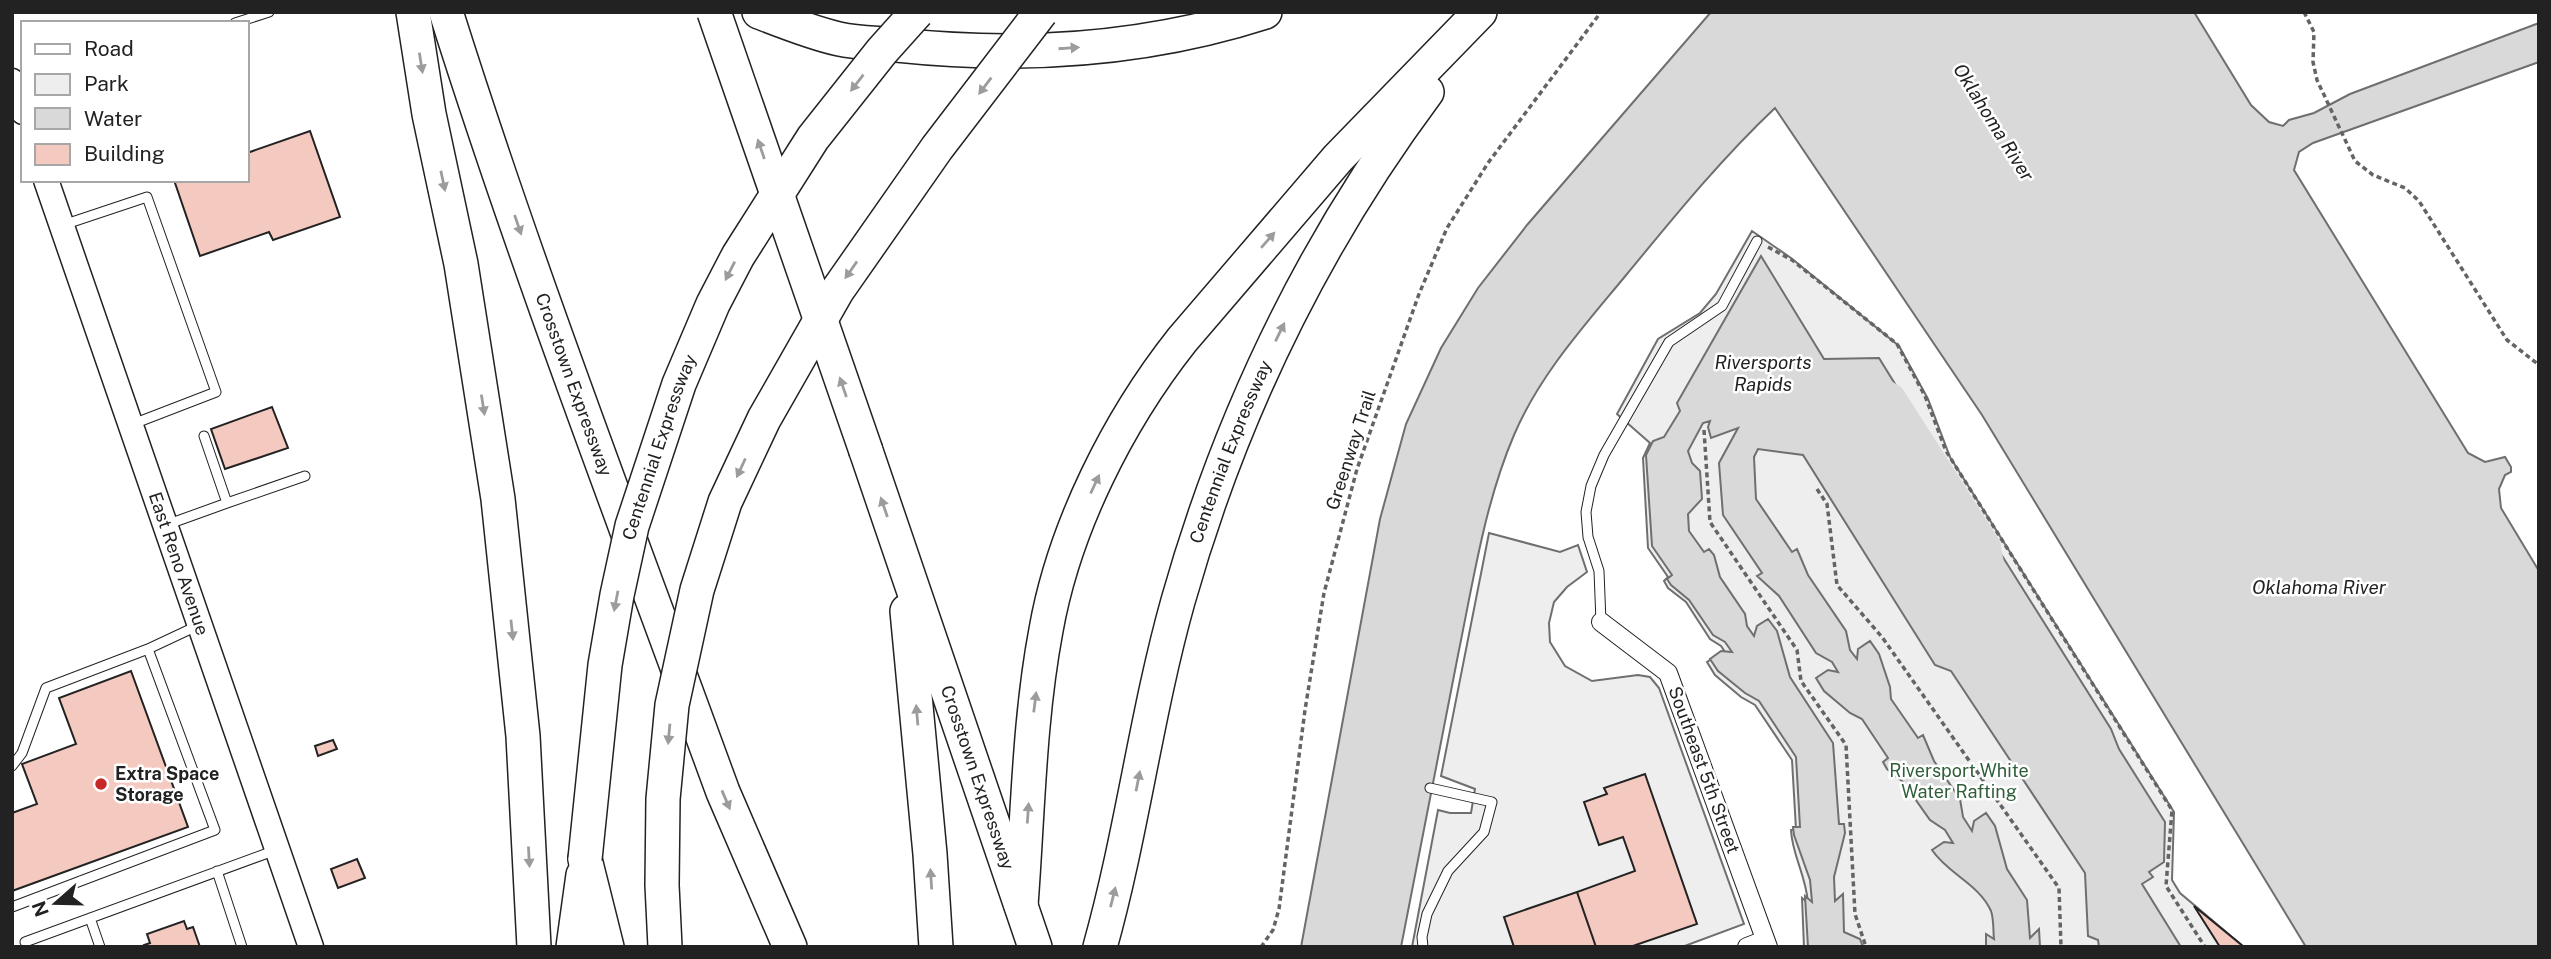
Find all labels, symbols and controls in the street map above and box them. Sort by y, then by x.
legend [21,21,248,182]
text: Road [84,36,134,61]
one-way arrow [1058,42,1080,53]
one-way arrow [416,52,427,74]
water label: Oklahoma River [1949,59,2039,185]
text: Park [84,71,129,96]
one-way arrow [849,73,864,91]
one-way arrow [977,76,992,94]
text: Water [84,106,142,131]
one-way arrow [755,138,766,159]
text: Building [84,141,165,166]
one-way arrow [438,170,449,192]
one-way arrow [513,214,524,235]
one-way arrow [1260,231,1276,249]
one-way arrow [724,261,736,281]
one-way arrow [844,261,858,279]
street label: Crosstown Expressway [531,290,617,479]
one-way arrow [1275,322,1286,342]
street label: Centennial Expressway [618,351,701,542]
water label: Riversports Rapids [1714,351,1812,395]
street label: Centennial Expressway [1185,357,1276,546]
one-way arrow [837,376,848,397]
street label: Greenway Trail [1321,387,1380,512]
one-way arrow [478,394,489,416]
one-way arrow [735,458,746,479]
one-way arrow [1089,474,1101,494]
street label: East Reno Avenue [145,489,213,638]
one-way arrow [878,496,889,517]
water label: Oklahoma River [2252,576,2387,598]
one-way arrow [610,590,621,612]
one-way arrow [507,619,518,641]
street label: Crosstown Expressway [937,683,1019,873]
street label: Southeast 5th Street [1664,683,1744,856]
one-way arrow [1030,691,1041,713]
one-way arrow [911,704,922,726]
one-way arrow [663,723,674,745]
park label: Riversport White Water Rafting [1889,760,2029,802]
place label: Extra Space Storage [115,763,219,805]
one-way arrow [1132,770,1143,792]
marker: Extra Space Storage [93,776,109,792]
one-way arrow [721,789,732,810]
one-way arrow [1023,802,1034,824]
one-way arrow [524,846,535,868]
one-way arrow [926,867,937,889]
north arrow [21,868,91,938]
one-way arrow [1108,886,1119,908]
text: N [27,898,53,920]

